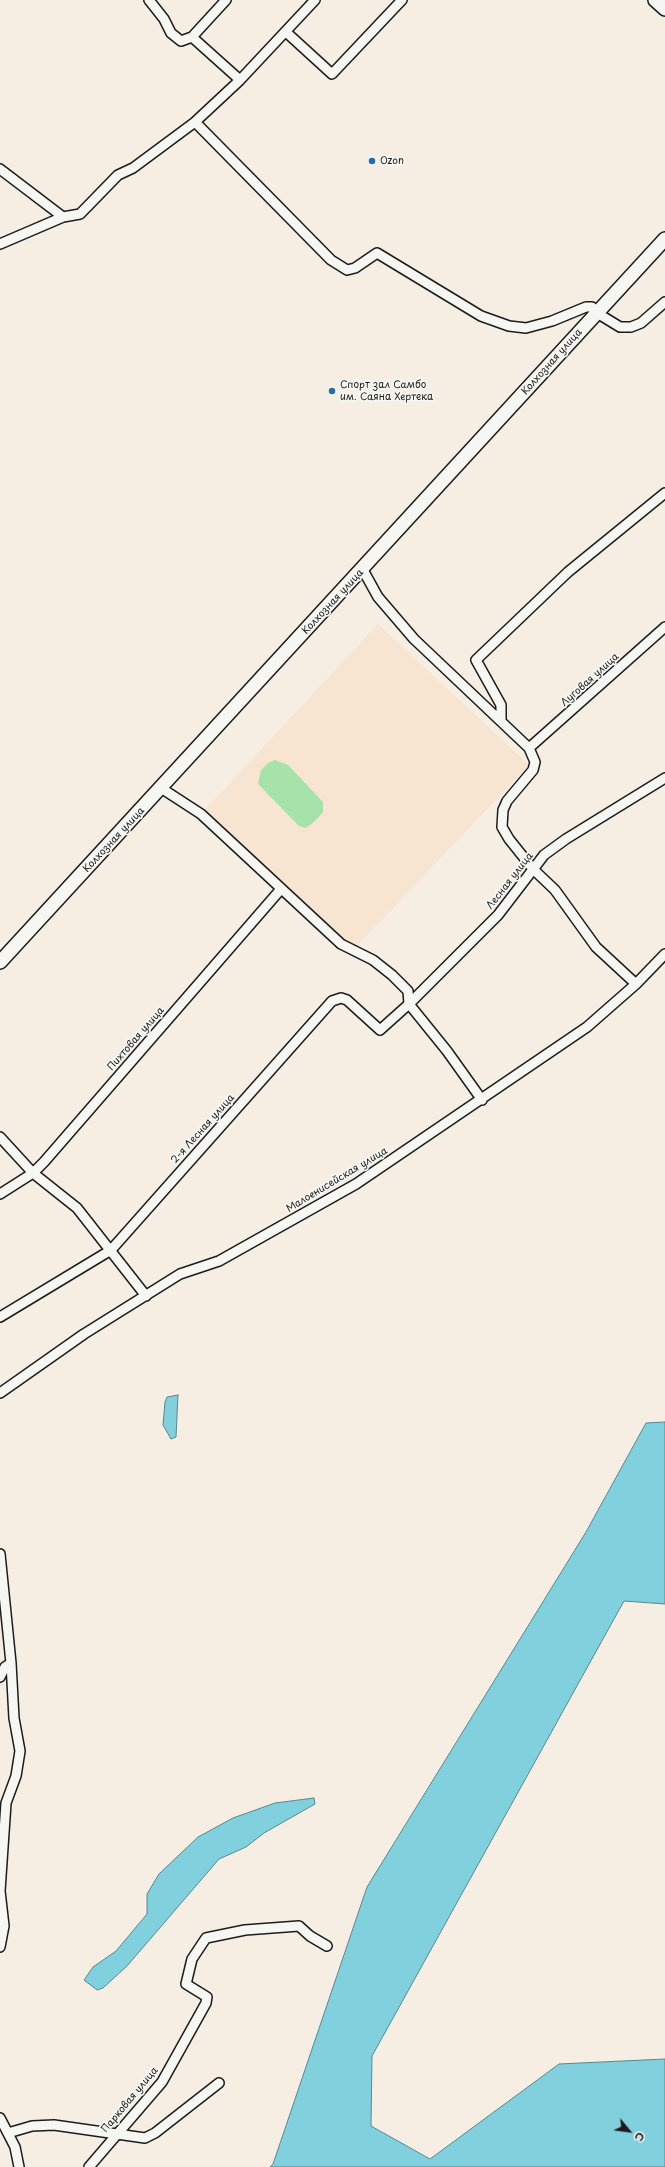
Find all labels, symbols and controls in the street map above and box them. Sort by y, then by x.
place label: Ozon [380,155,404,167]
marker: Ozon [367,156,377,166]
street label: Колхозная улица [519,327,585,397]
place label: Спорт зал Самбо им. Саяна Хертека [340,379,433,402]
marker: Спорт зал Самбо им. Саяна Хертека [327,386,337,396]
street label: Колхозная улица [300,567,366,637]
street label: Луговая улица [559,651,621,709]
street label: Колхозная улица [81,805,147,875]
street label: Лесная улица [484,850,536,912]
street label: Пихтовая улица [105,1005,167,1073]
street label: 2-я Лесная улица [169,1092,237,1166]
street label: Малоенисейская улица [284,1145,390,1215]
street label: Парковая улица [99,2065,161,2135]
north arrow [609,2111,649,2151]
text: С [630,2129,649,2145]

